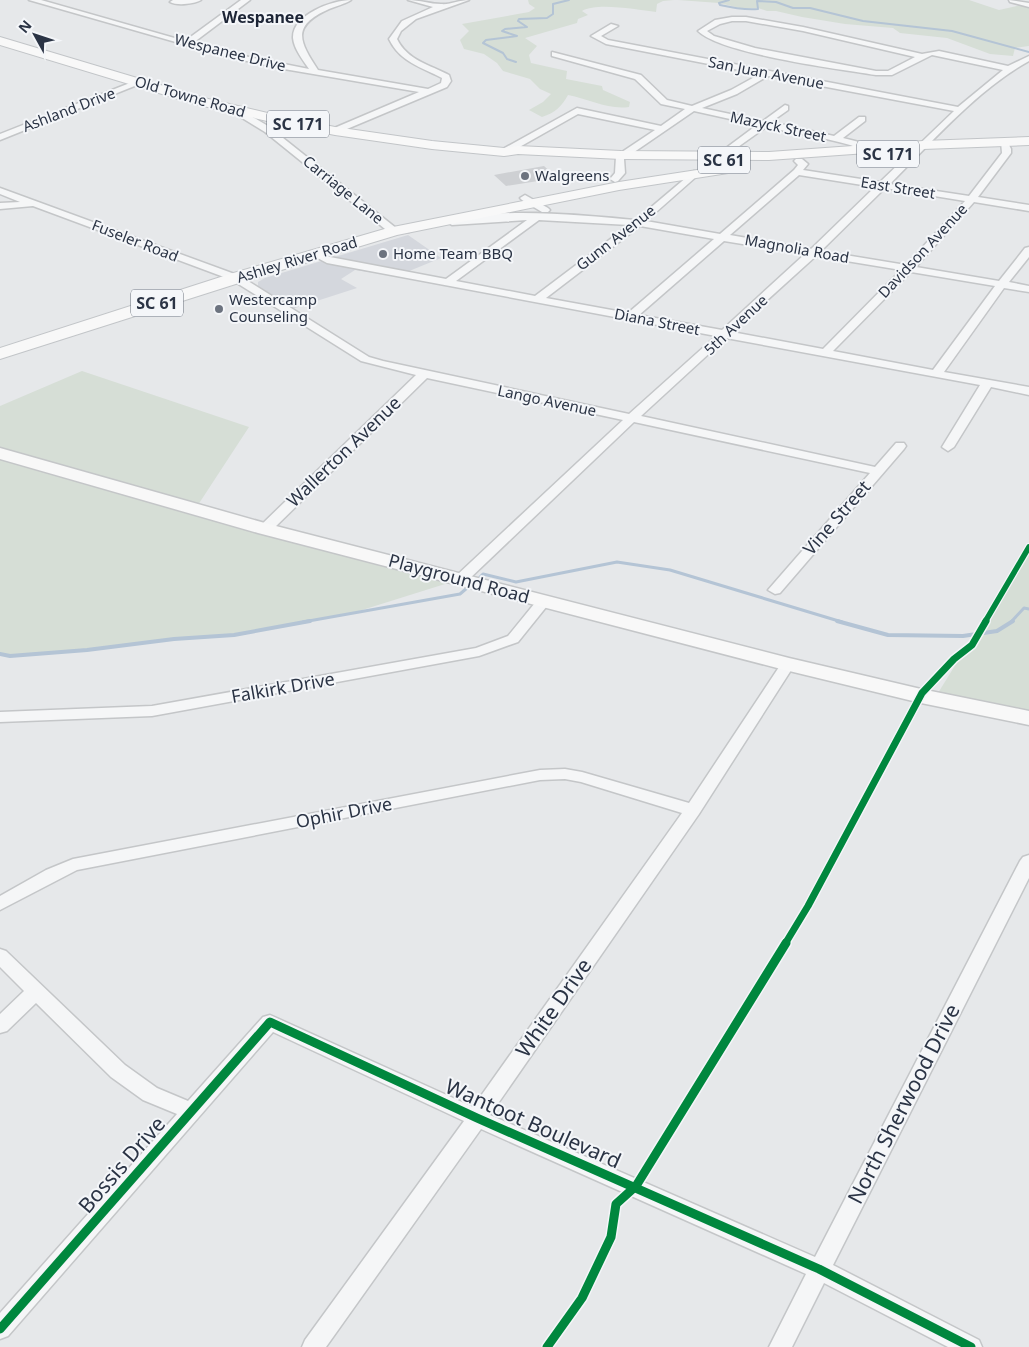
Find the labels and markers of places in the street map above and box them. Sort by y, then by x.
place label: Walgreens [535,165,609,185]
marker: Walgreens [519,170,531,182]
place label: Home Team BBQ [393,243,513,263]
marker: Home Team BBQ [377,248,389,260]
place label: Westercamp Counseling [229,289,317,326]
marker: Westercamp Counseling [213,303,225,315]

